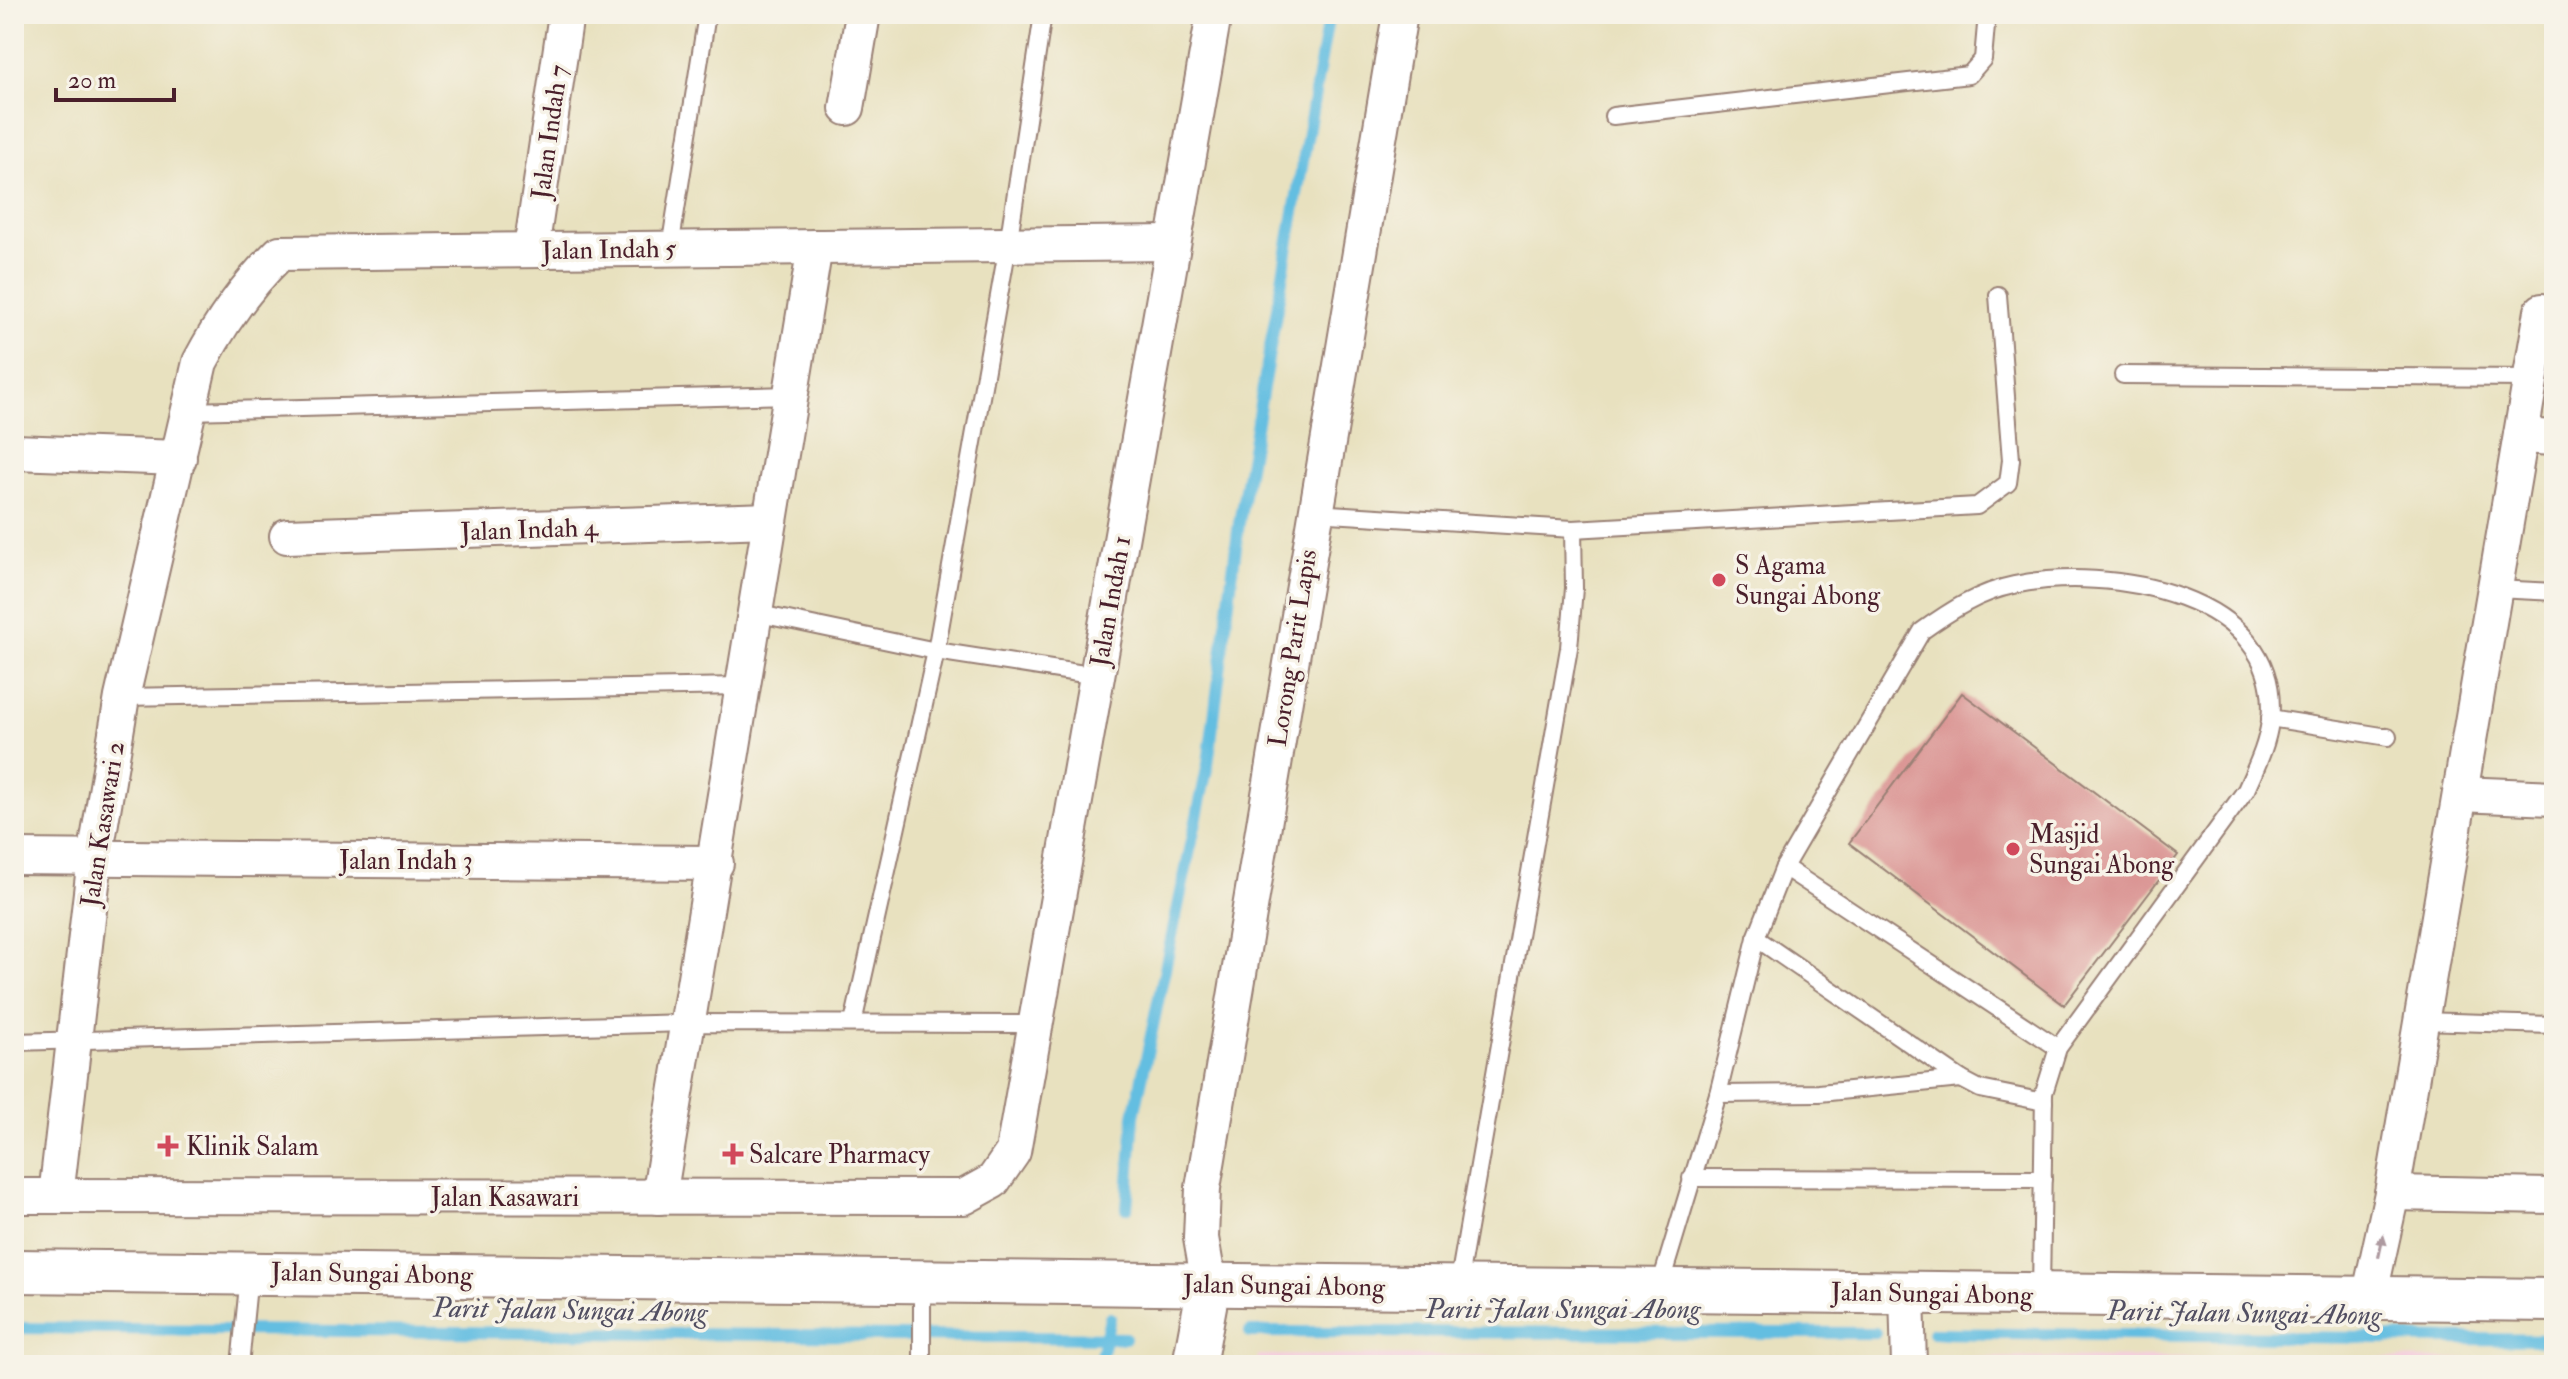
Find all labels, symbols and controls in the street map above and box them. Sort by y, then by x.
scale bar [56,52,174,102]
street label: Jalan Indah 7 [525,63,575,202]
text: 20 m [68,65,117,96]
street label: Jalan Indah 5 [540,233,677,267]
street label: Jalan Indah 4 [459,512,599,548]
street label: Jalan Indah 1 [1084,533,1138,670]
street label: Lorong Parit Lapis [1262,547,1325,749]
place label: S Agama Sungai Abong [1735,550,1881,612]
marker: S Agama Sungai Abong [1710,571,1728,589]
street label: Jalan Kasawari 2 [74,739,132,910]
place label: Masjid Sungai Abong [2029,819,2175,881]
marker: Masjid Sungai Abong [2004,840,2022,858]
street label: Jalan Indah 3 [338,845,473,877]
place label: Klinik Salam [186,1131,319,1163]
marker: Klinik Salam [157,1135,179,1157]
place label: Salcare Pharmacy [749,1139,930,1171]
marker: Salcare Pharmacy [724,1145,742,1163]
street label: Jalan Kasawari [430,1182,579,1214]
one-way arrow [2375,1233,2387,1258]
street label: Jalan Sungai Abong [270,1256,474,1292]
street label: Jalan Sungai Abong [1182,1268,1386,1304]
street label: Jalan Sungai Abong [1830,1276,2034,1312]
water label: Parit Jalan Sungai Abong [431,1291,709,1330]
water label: Parit Jalan Sungai Abong [1425,1292,1702,1327]
water label: Parit Jalan Sungai Abong [2105,1294,2383,1333]

